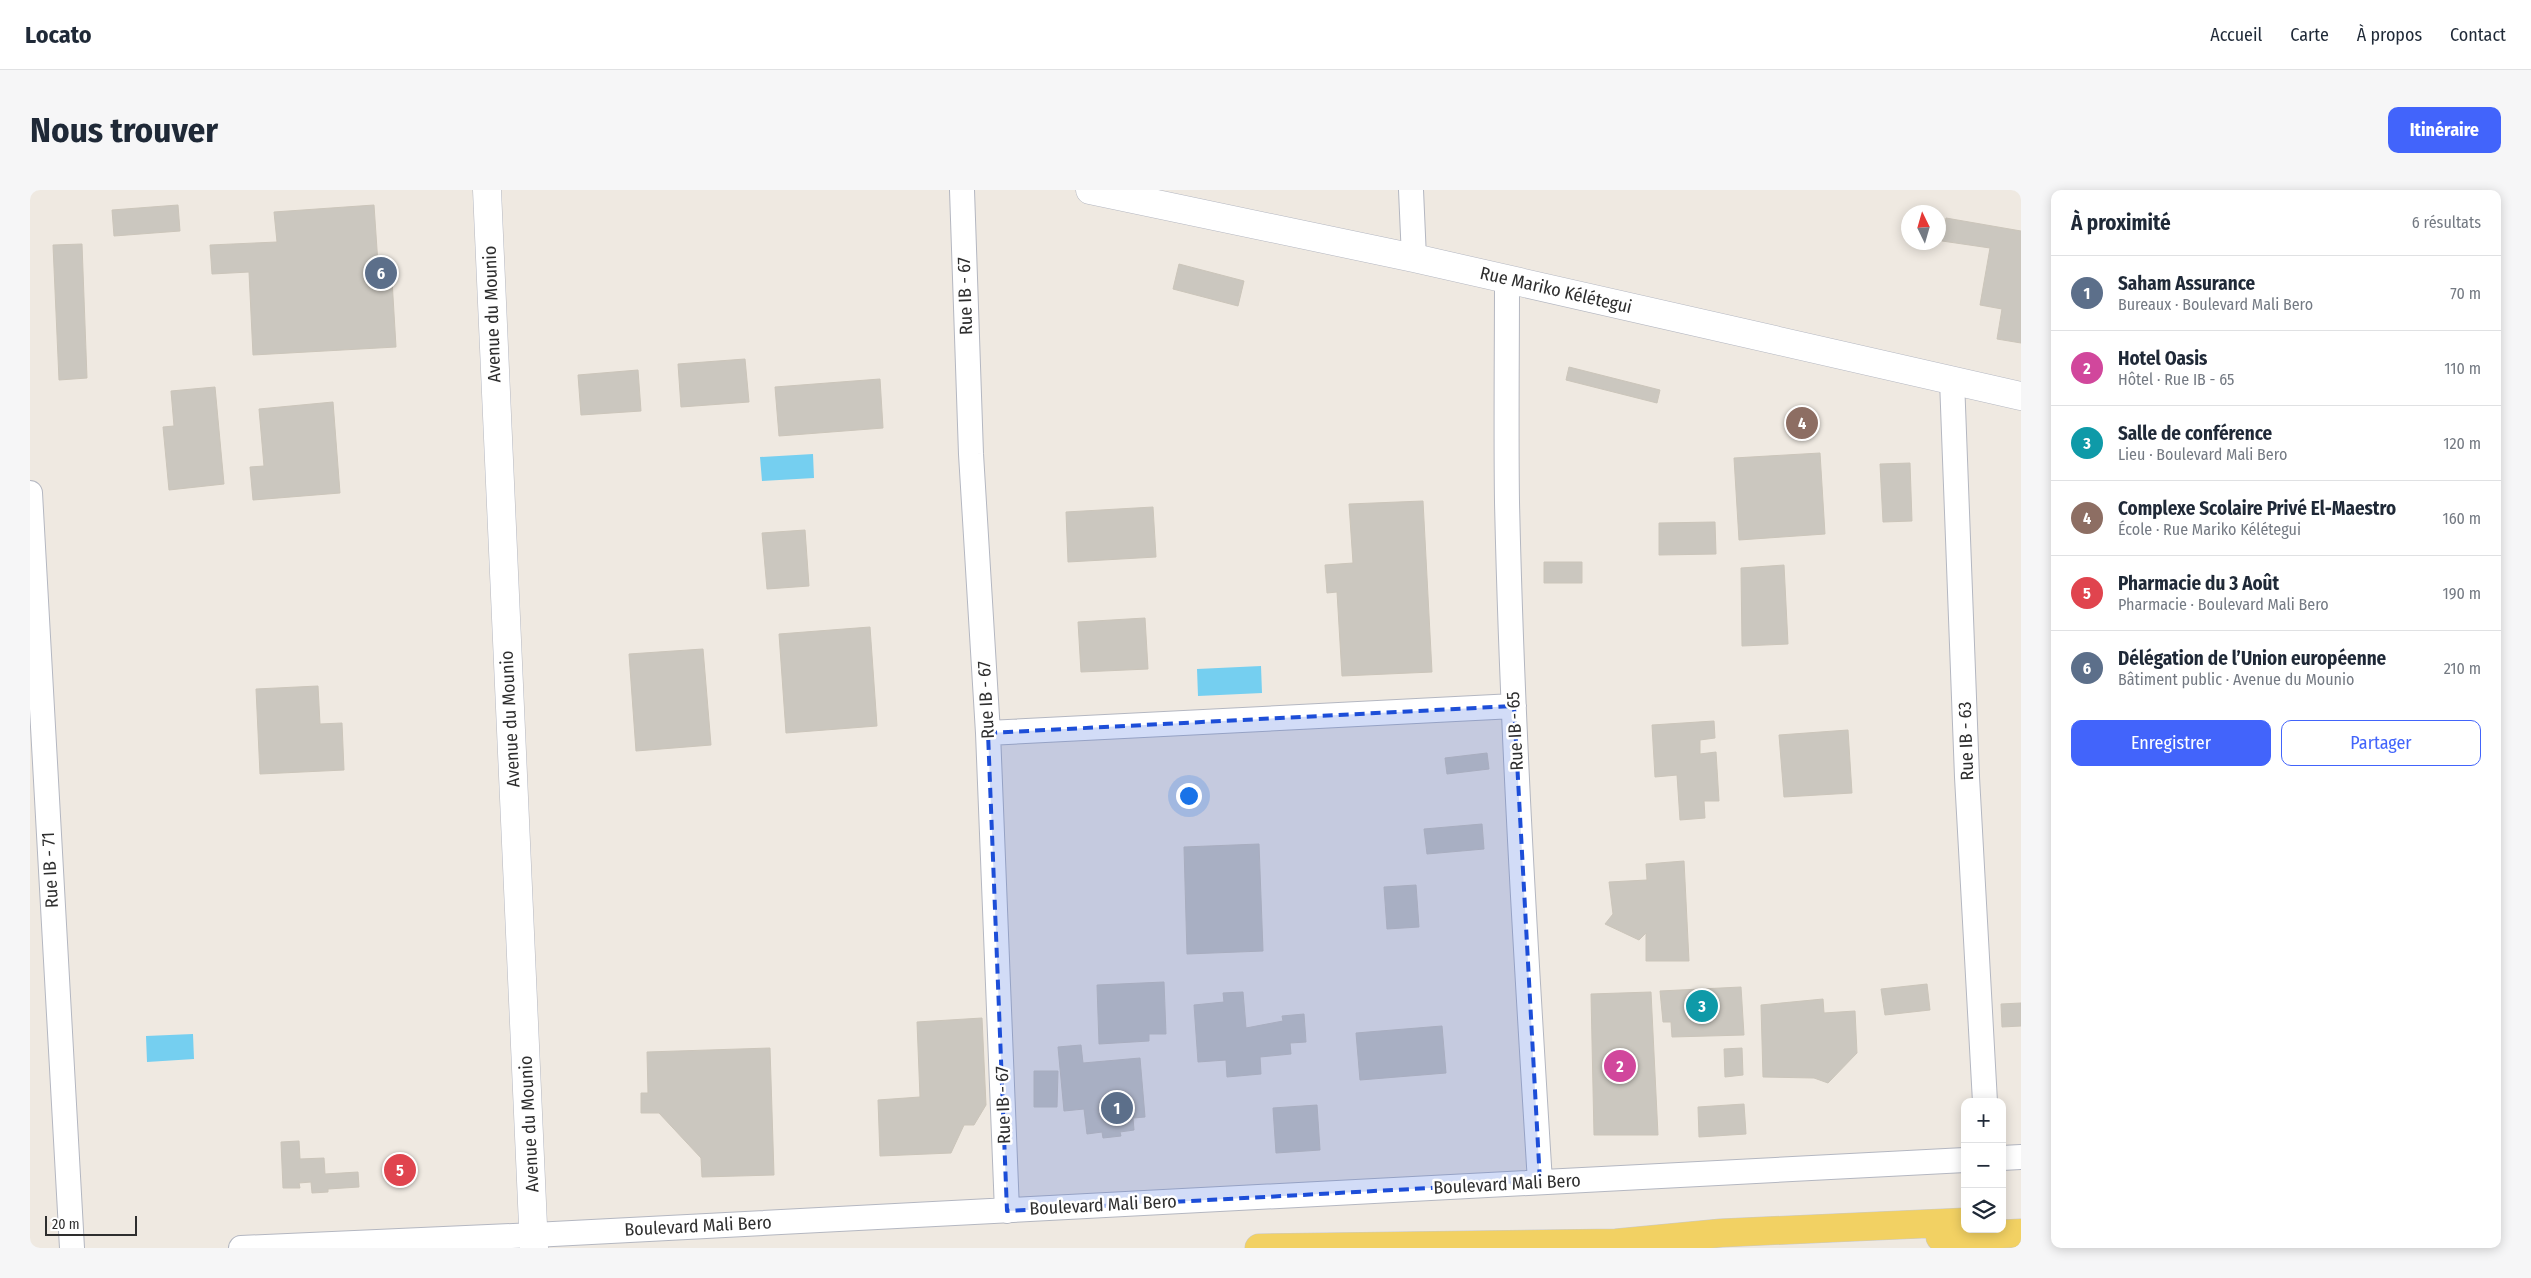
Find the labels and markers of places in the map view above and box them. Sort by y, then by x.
pin: 6 [365,254,397,292]
pin: 4 [1786,404,1818,442]
pin: 3 [1686,987,1718,1025]
pin: 2 [1604,1047,1636,1085]
pin: 1 [1101,1089,1133,1127]
pin: 5 [384,1151,416,1189]

